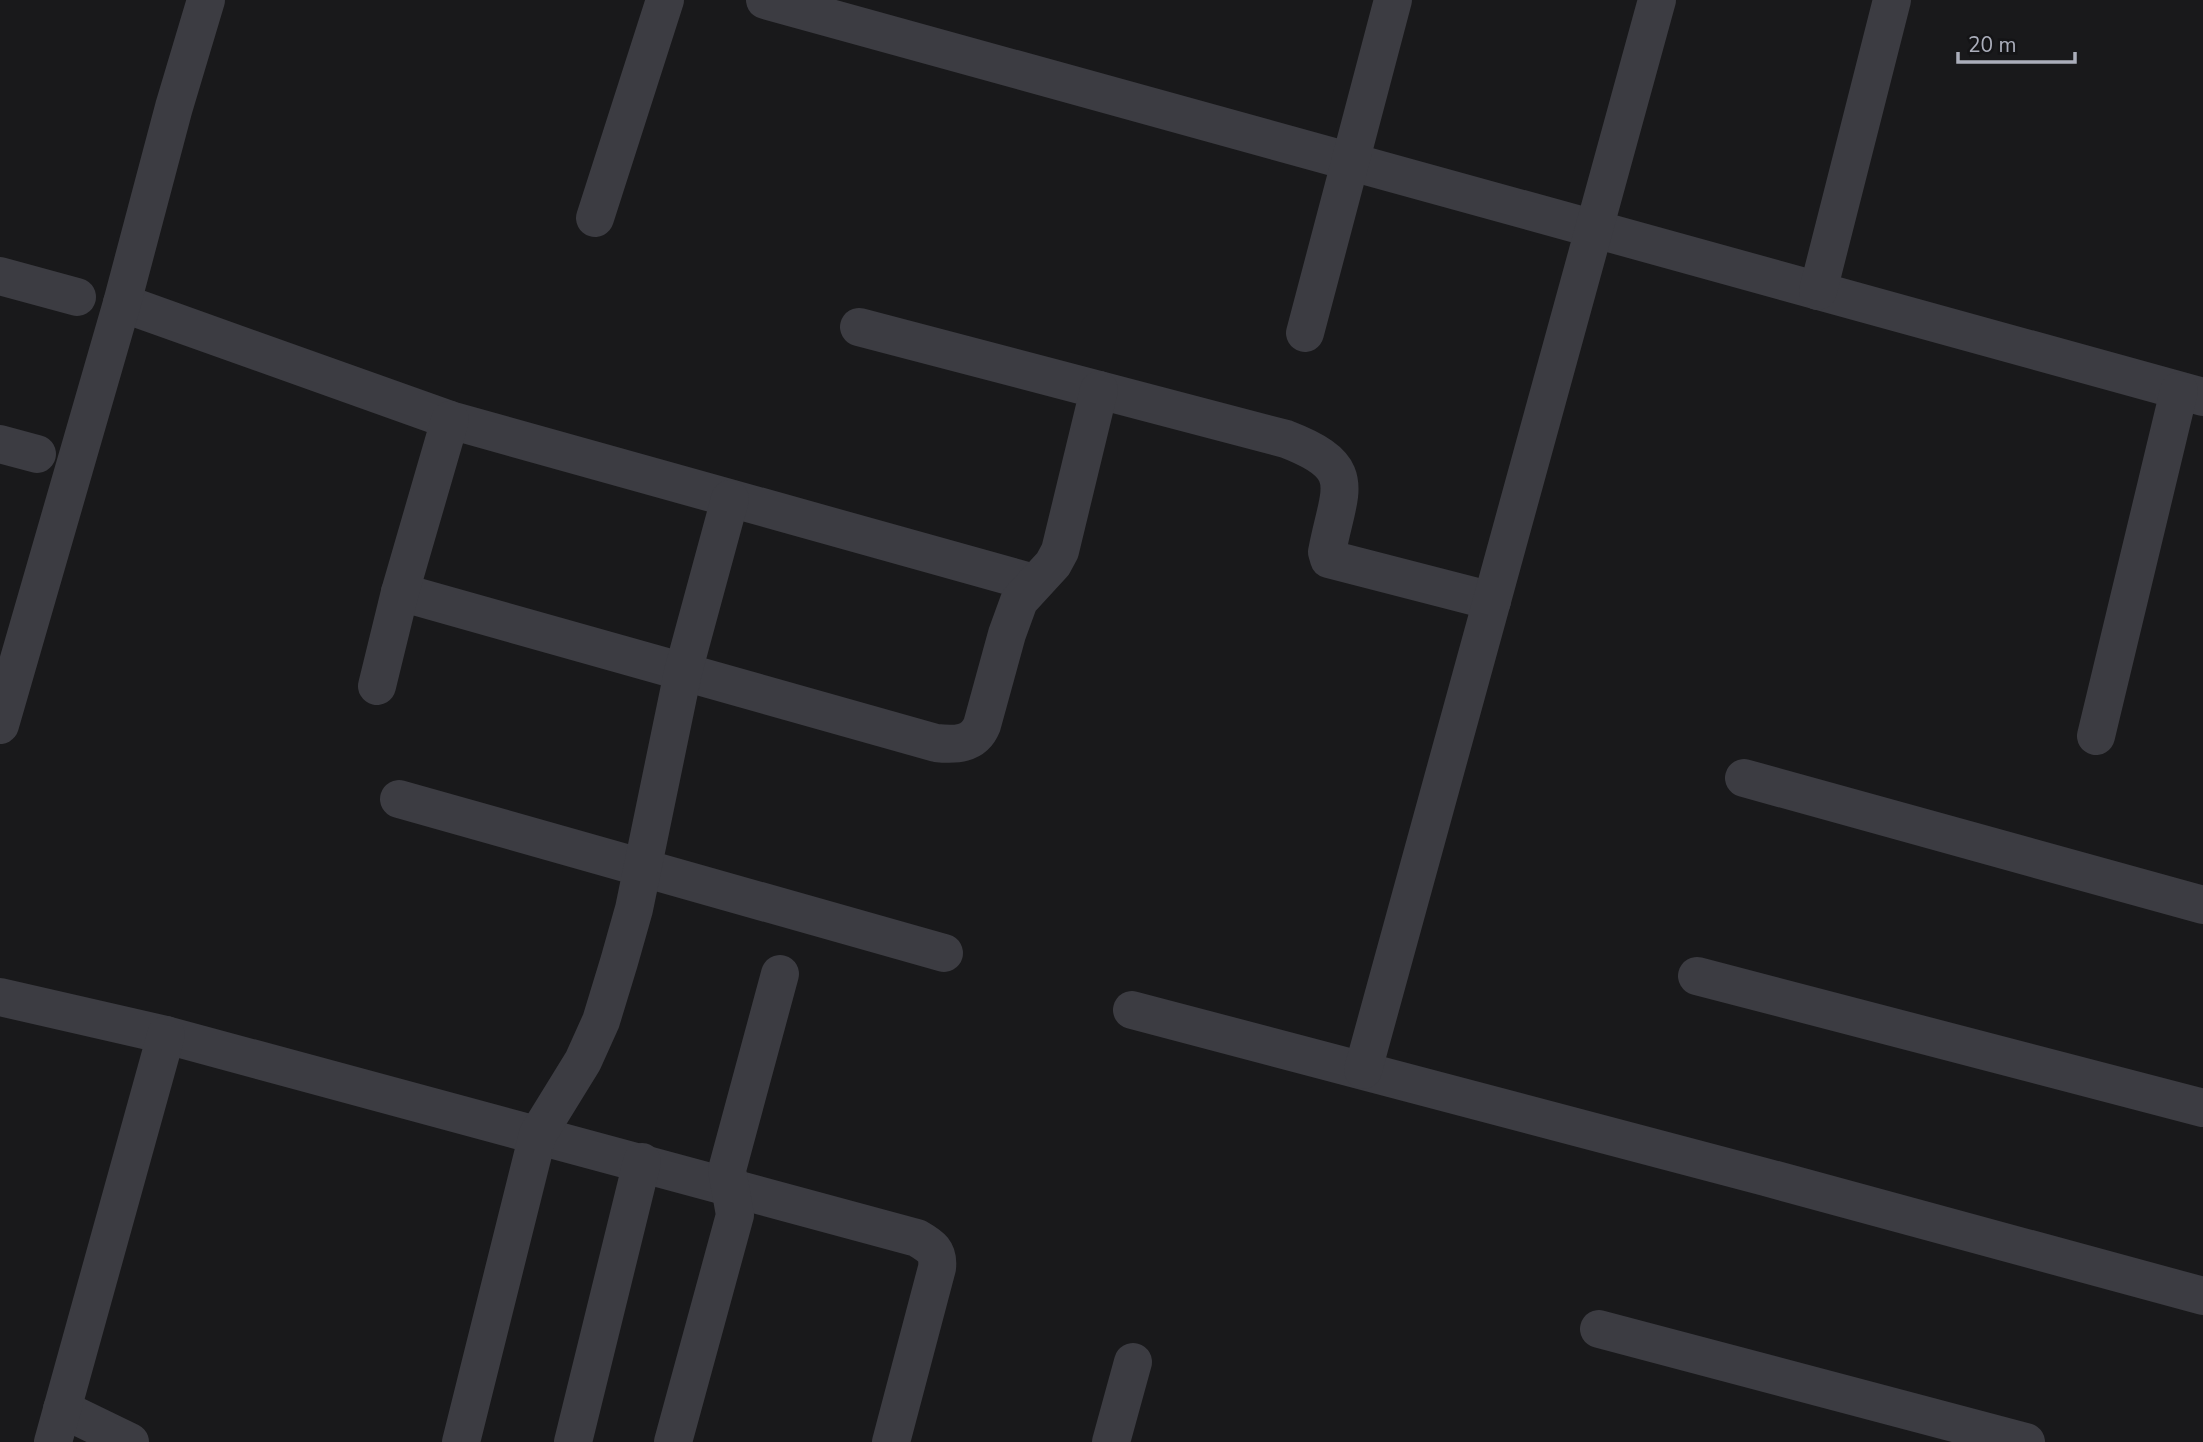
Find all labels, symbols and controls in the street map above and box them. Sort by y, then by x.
scale bar [1958,21,2075,65]
text: 20 m [1968,31,2017,59]

